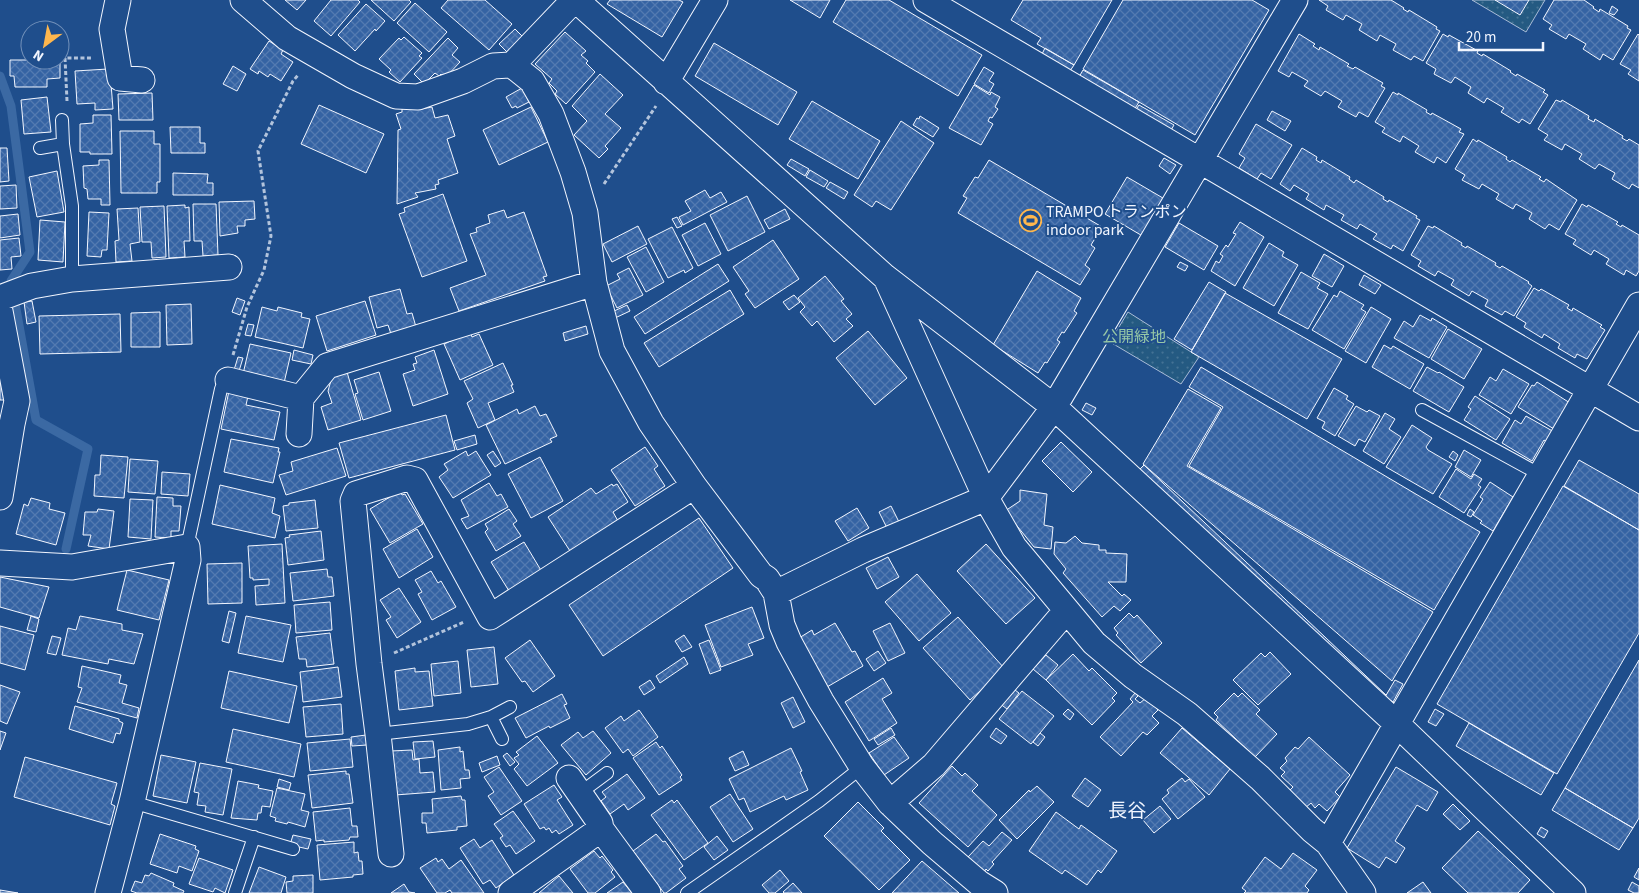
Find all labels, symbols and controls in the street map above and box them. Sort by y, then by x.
north arrow [20,20,70,70]
scale bar [1459,20,1543,52]
text: 20 m [1466,27,1496,48]
text: N [29,44,48,66]
place label: TRAMPO トランポン indoor park [1046,201,1187,241]
sports icon: TRAMPO トランポン indoor park [1018,208,1042,232]
park label: 公開緑地 [1102,326,1166,348]
district label: 長谷 [1108,798,1146,825]

